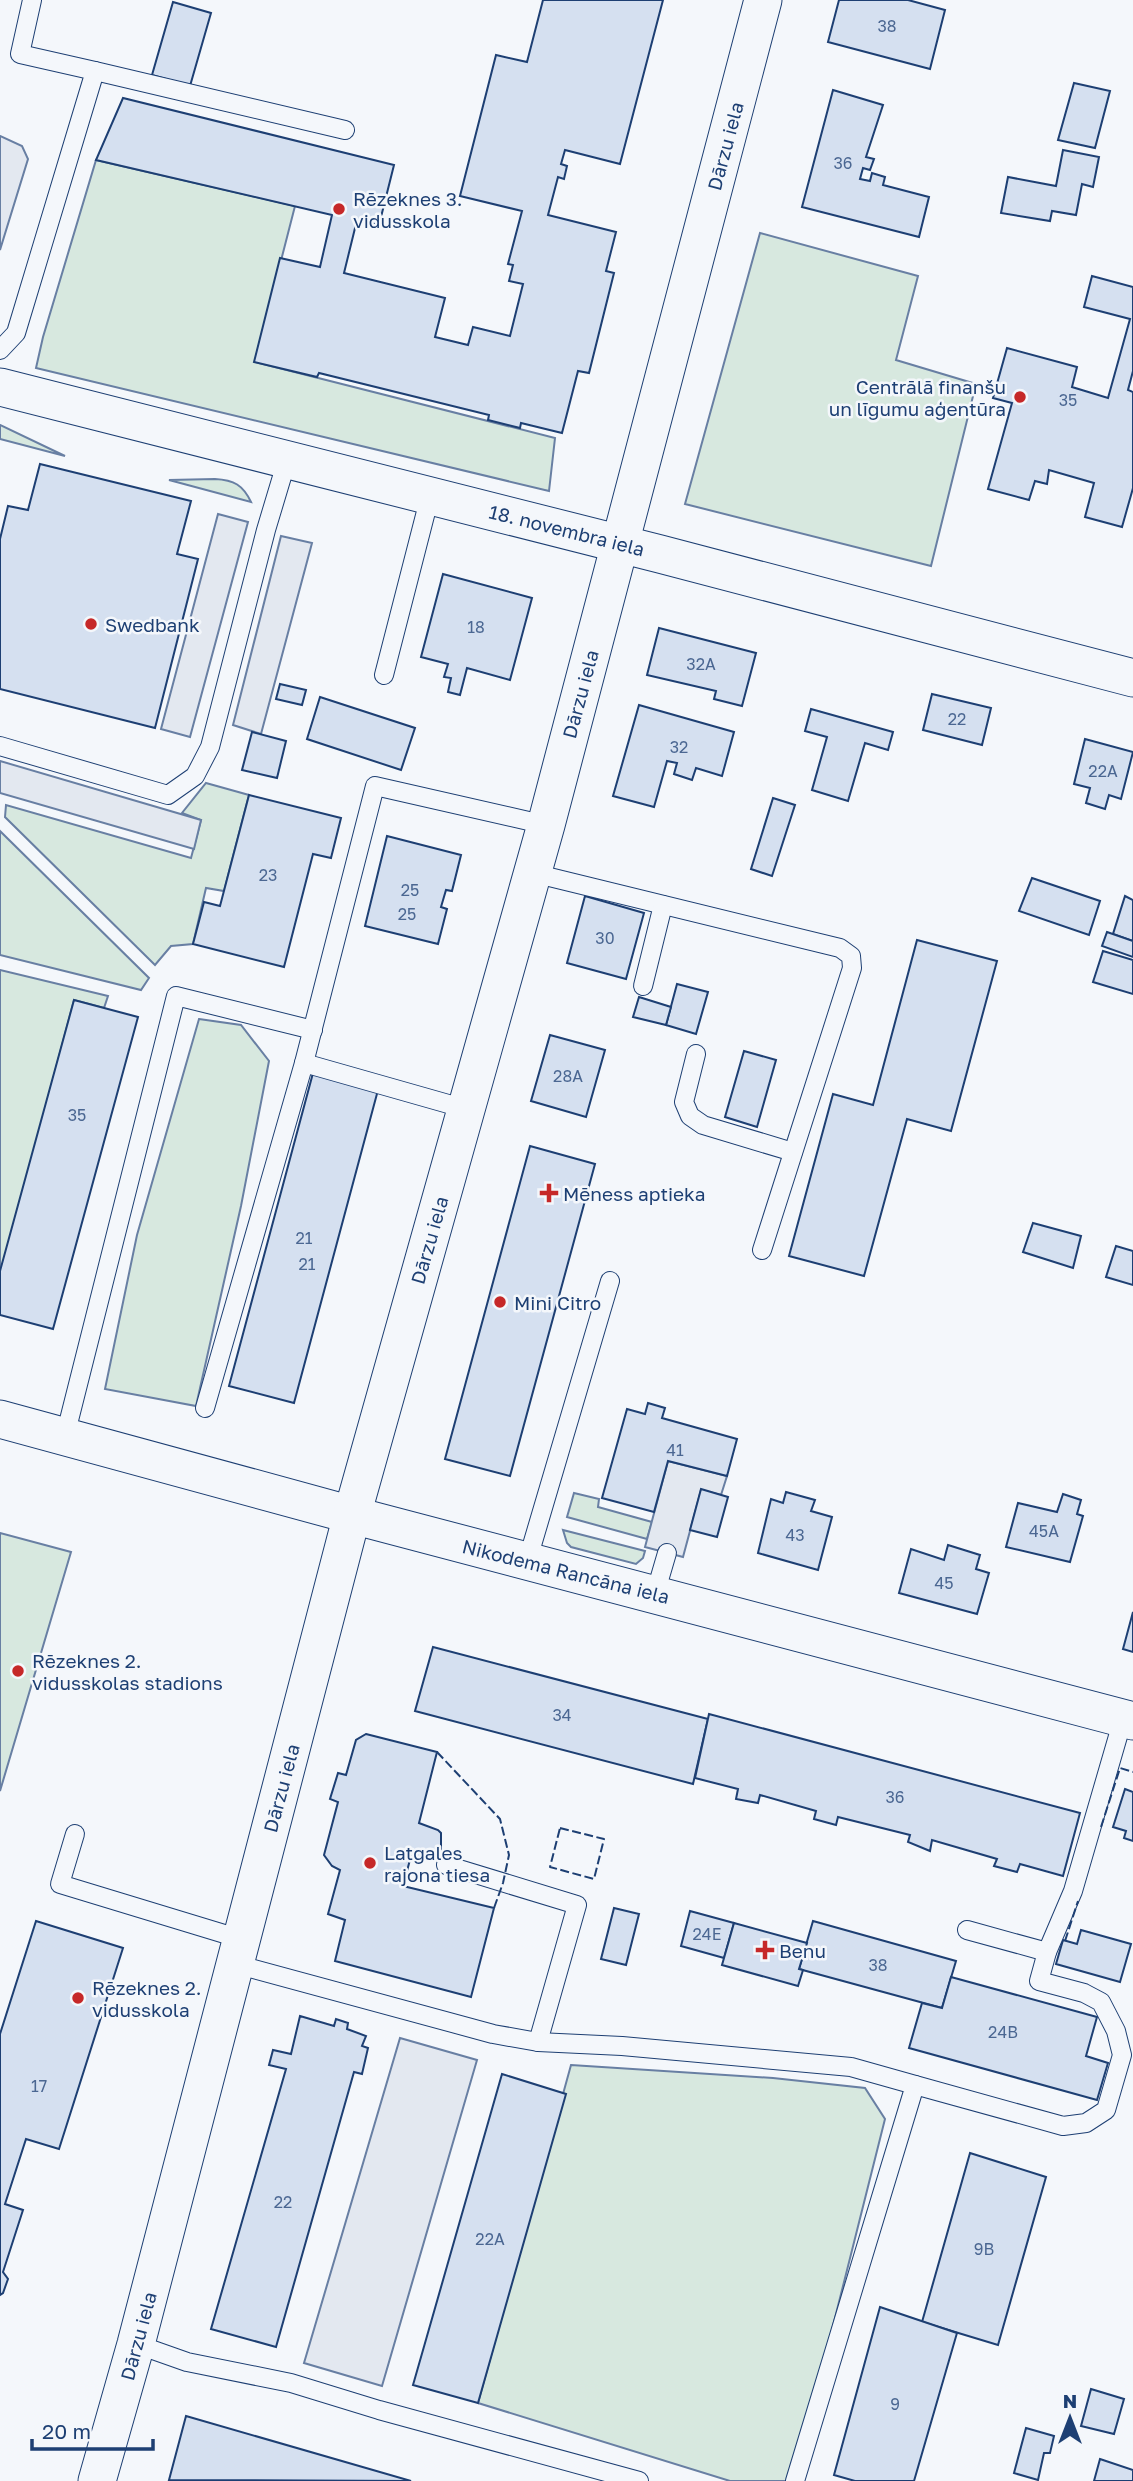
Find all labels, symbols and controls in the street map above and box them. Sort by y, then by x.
house number: 38 [877,16,897,36]
street label: Dārzu iela [702,99,748,193]
house number: 36 [833,153,853,173]
place label: Rēzeknes 3. vidusskola [353,187,463,232]
marker: Rēzeknes 3. vidusskola [331,201,347,217]
place label: Centrālā finanšu un līgumu aģentūra [829,375,1006,420]
marker: Centrālā finanšu un līgumu aģentūra [1012,389,1028,405]
house number: 35 [1059,390,1077,410]
street label: 18. novembra iela [487,500,647,560]
place label: Swedbank [105,613,200,636]
marker: Swedbank [83,616,99,632]
house number: 18 [467,617,485,637]
street label: Dārzu iela [557,647,603,741]
house number: 32A [686,654,716,674]
house number: 22 [948,709,966,729]
house number: 32 [670,737,688,757]
house number: 22A [1088,761,1118,781]
house number: 23 [259,865,277,885]
house number: 25 [401,880,419,900]
house number: 25 [398,904,416,924]
house number: 30 [595,928,615,948]
house number: 28A [553,1066,583,1086]
house number: 35 [68,1105,86,1125]
place label: Mēness aptieka [563,1182,705,1205]
marker: Mēness aptieka [541,1185,557,1201]
street label: Dārzu iela [405,1193,453,1287]
house number: 21 [295,1228,313,1248]
house number: 21 [298,1254,316,1274]
place label: Mini Citro [514,1291,601,1314]
marker: Mini Citro [492,1294,508,1310]
house number: 41 [666,1440,684,1460]
house number: 45A [1029,1521,1059,1541]
house number: 43 [785,1525,805,1545]
street label: Nikodema Rancāna iela [460,1534,672,1608]
house number: 45 [934,1573,954,1593]
place label: Rēzeknes 2. vidusskolas stadions [32,1649,223,1694]
marker: Rēzeknes 2. vidusskolas stadions [10,1663,26,1679]
house number: 34 [552,1705,572,1725]
street label: Dārzu iela [258,1741,304,1835]
house number: 36 [885,1787,905,1807]
place label: Latgales rajona tiesa [384,1841,490,1886]
marker: Latgales rajona tiesa [362,1855,378,1871]
house number: 24E [693,1924,721,1944]
place label: Benu [779,1939,826,1962]
marker: Benu [757,1942,773,1958]
house number: 38 [868,1955,888,1975]
place label: Rēzeknes 2. vidusskola [92,1976,201,2021]
marker: Rēzeknes 2. vidusskola [70,1990,86,2006]
house number: 24B [988,2022,1018,2042]
house number: 17 [31,2076,47,2096]
house number: 22 [274,2192,292,2212]
house number: 22A [475,2229,505,2249]
house number: 9B [974,2239,994,2259]
street label: Dārzu iela [115,2289,161,2383]
north arrow [1035,2383,1105,2453]
text: N [1063,2389,1077,2412]
house number: 9 [890,2394,900,2414]
scale bar [32,2408,152,2452]
text: 20 m [42,2418,91,2444]

